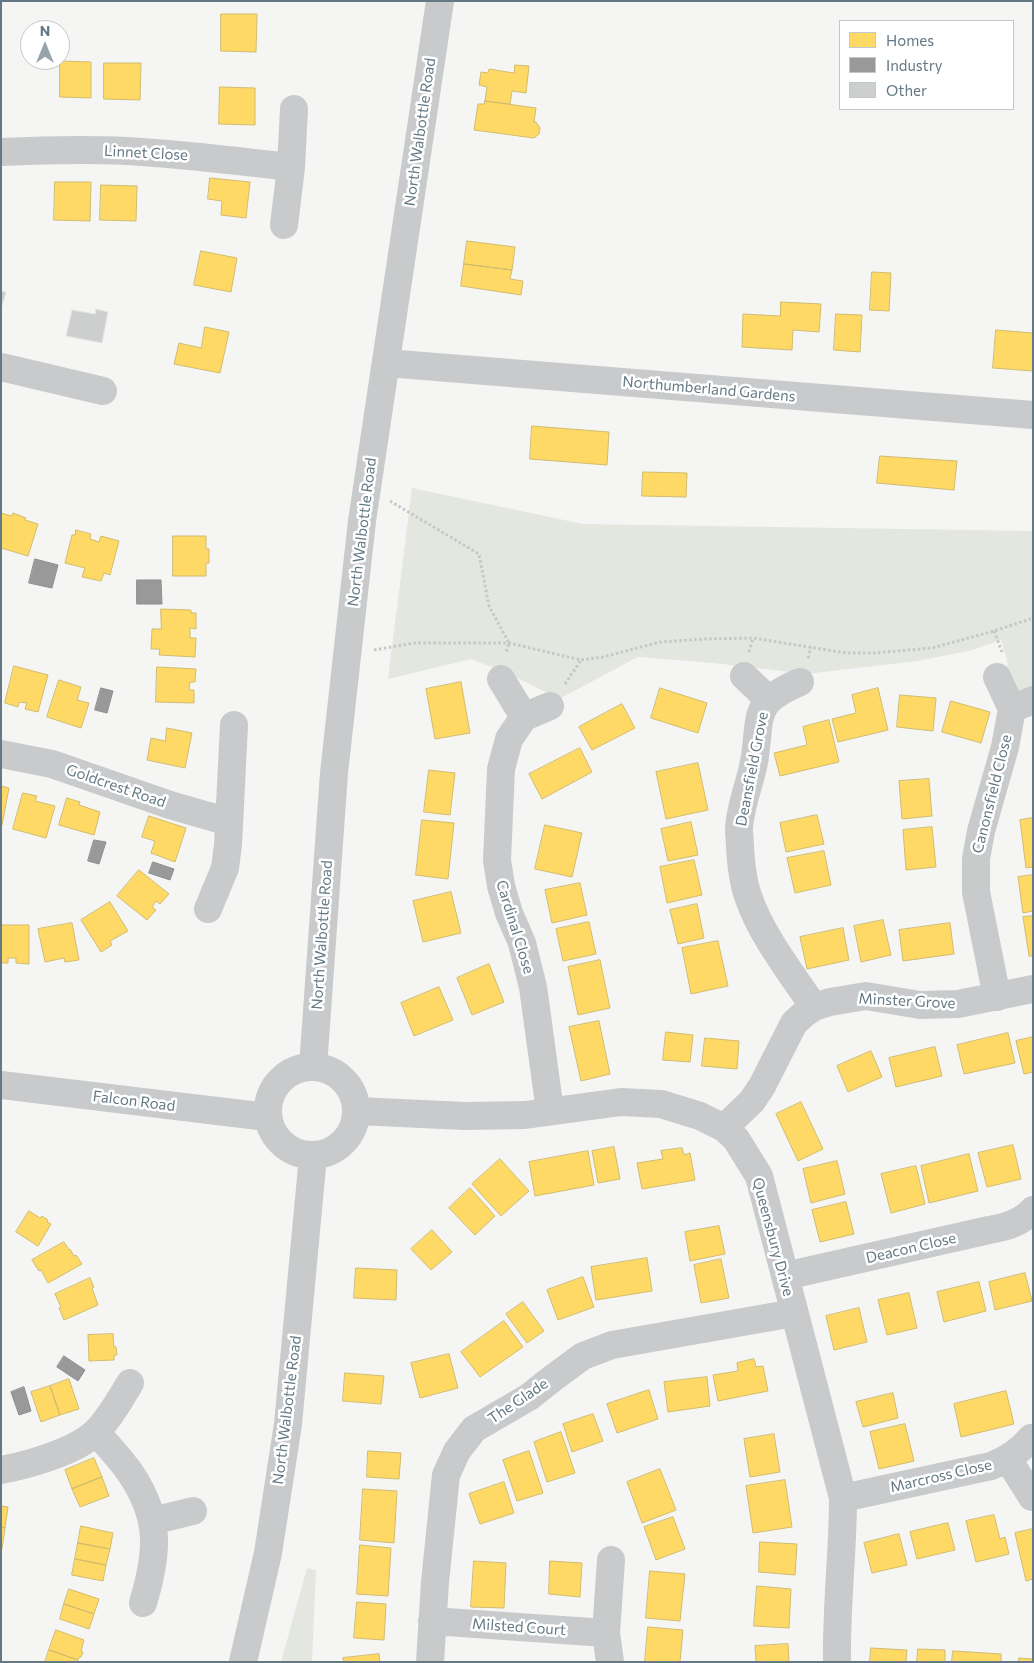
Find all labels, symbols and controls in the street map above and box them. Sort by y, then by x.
north arrow [20,20,70,70]
legend [839,20,1014,110]
text: N [40,22,50,39]
text: Homes [886,31,934,49]
text: Industry [886,56,943,74]
street label: North Walbottle Road [401,57,439,207]
text: Other [886,81,927,99]
street label: Linnet Close [104,142,188,164]
street label: Northumberland Gardens [622,372,796,406]
street label: North Walbottle Road [344,457,380,607]
street label: Deansfield Grove [732,710,772,828]
street label: Canonsfield Close [969,733,1015,855]
street label: Goldcrest Road [64,761,168,811]
street label: North Walbottle Road [308,860,336,1010]
street label: Cardinal Close [492,878,538,976]
street label: Minster Grove [858,989,956,1013]
street label: Falcon Road [92,1087,176,1115]
street label: Queensbury Drive [749,1176,797,1298]
street label: Deacon Close [864,1229,958,1267]
street label: North Walbottle Road [269,1335,305,1485]
street label: The Glade [485,1374,551,1428]
street label: Marcross Close [888,1456,994,1496]
street label: Milsted Court [471,1615,567,1639]

